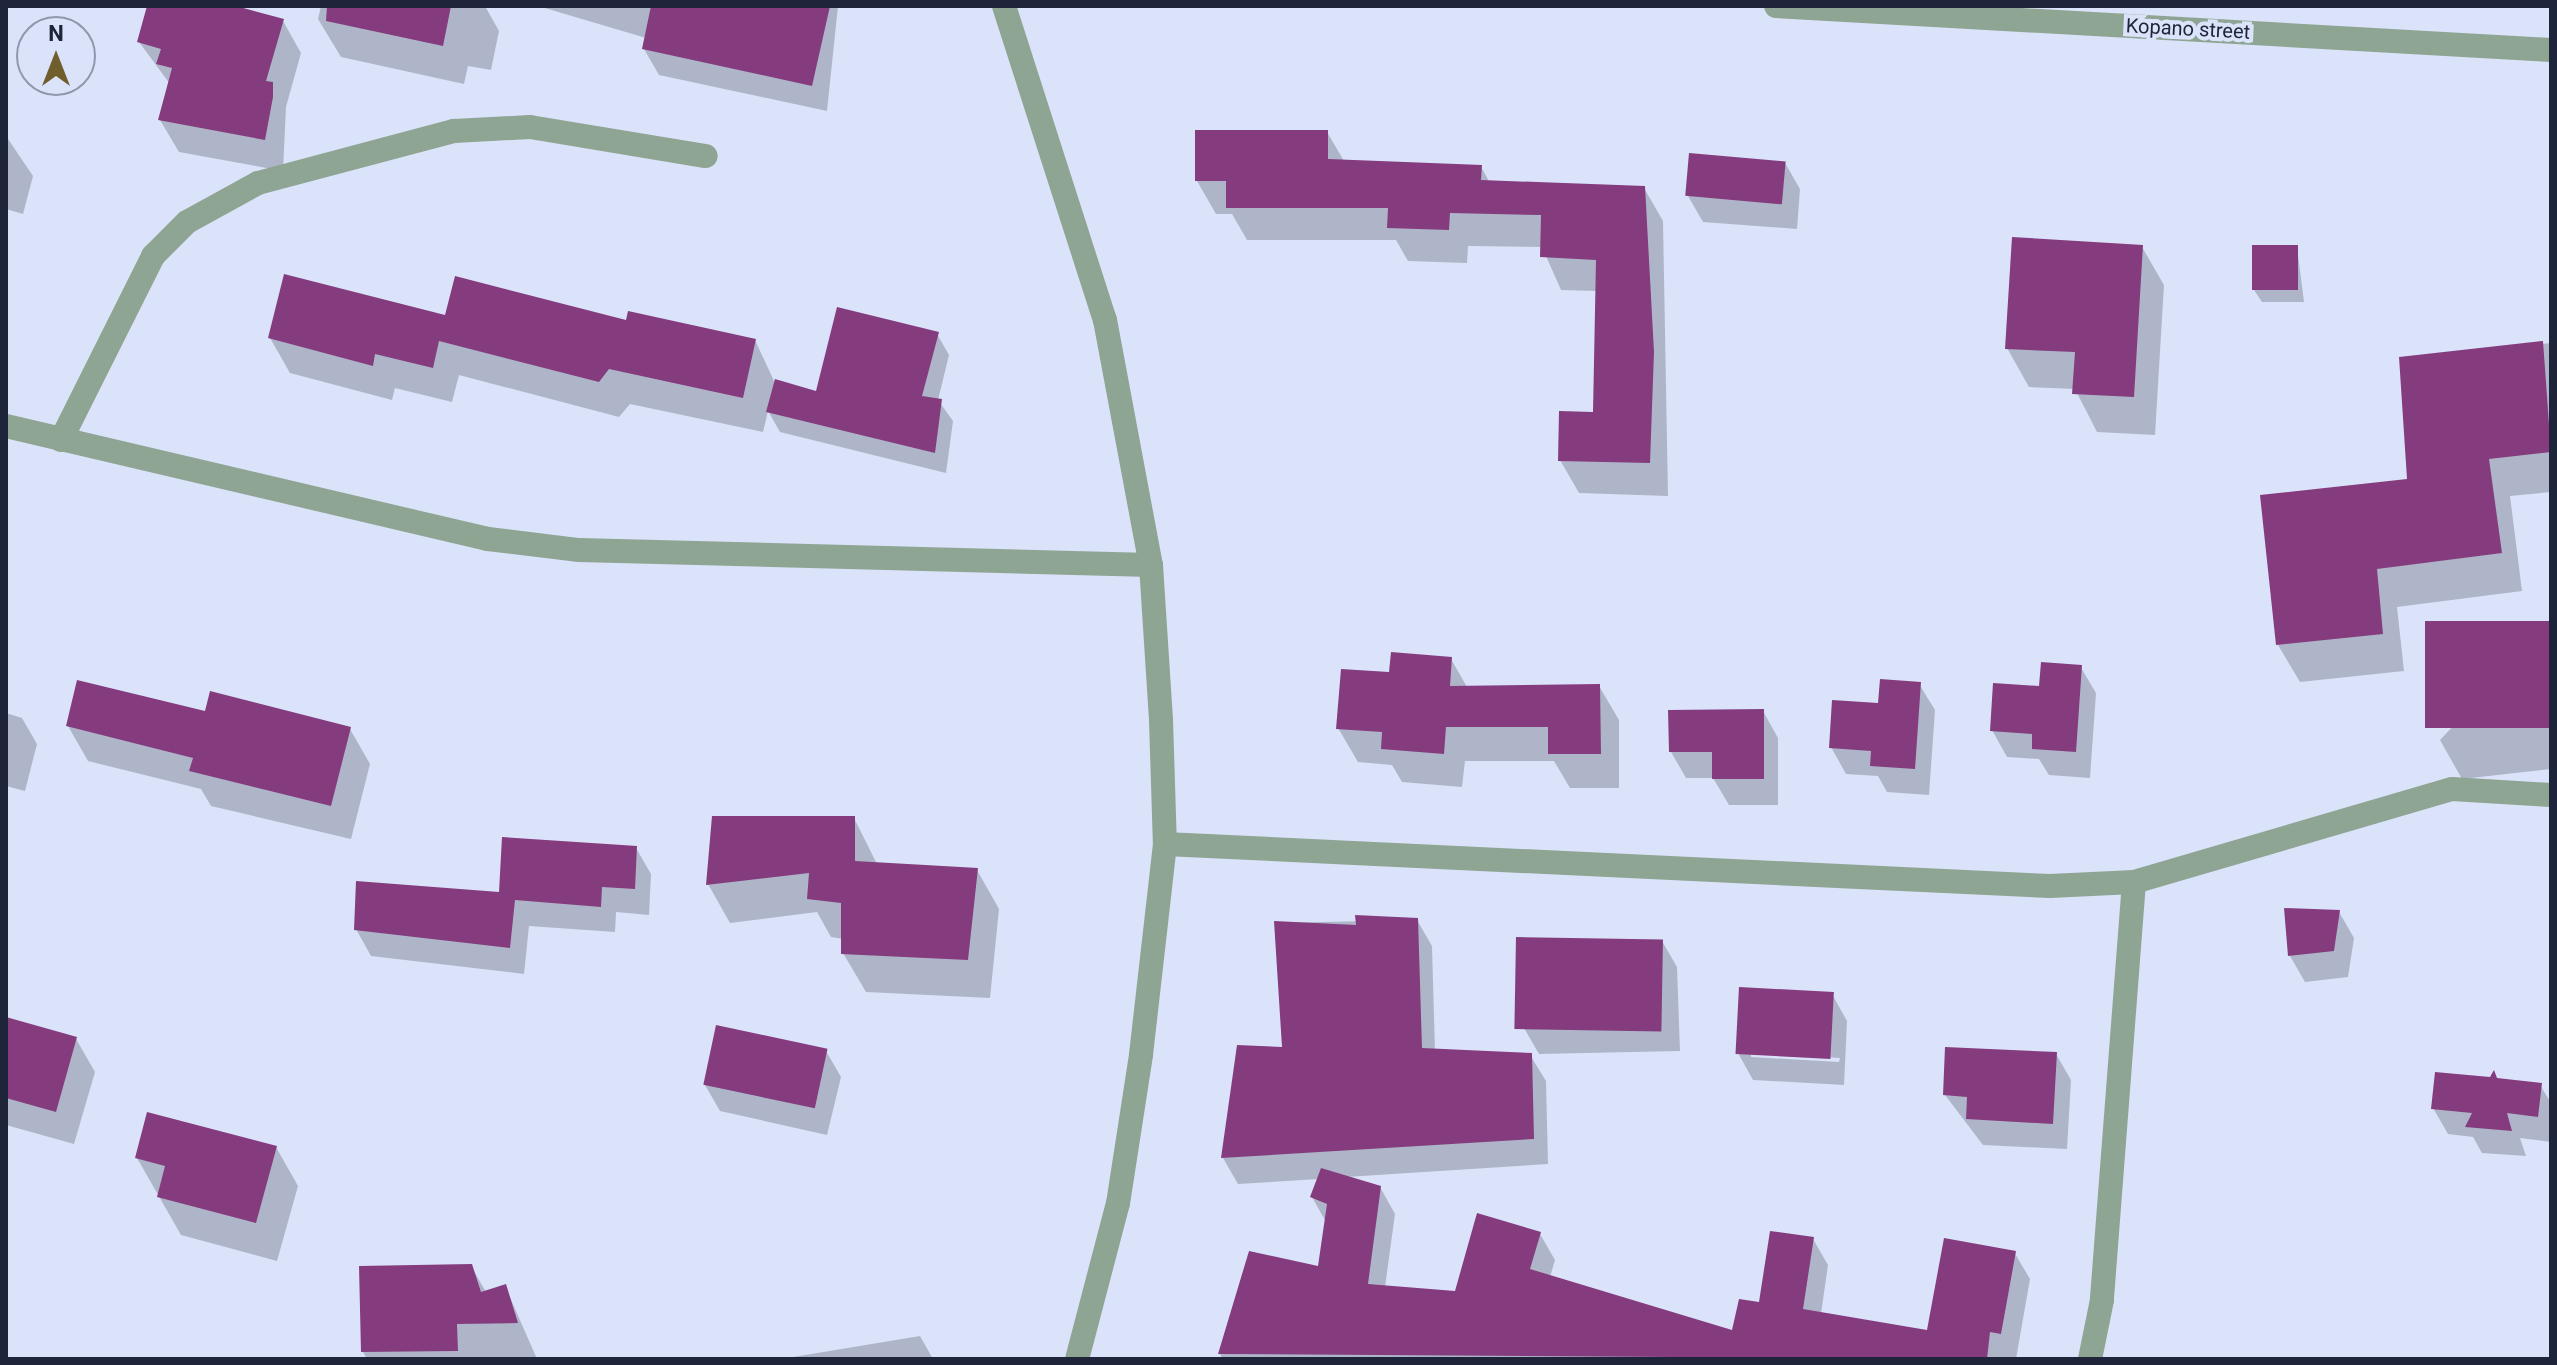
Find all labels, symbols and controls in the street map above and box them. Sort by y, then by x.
street label: Kopano street [2125,14,2251,44]
north arrow [16,16,96,96]
text: N [48,21,64,46]

